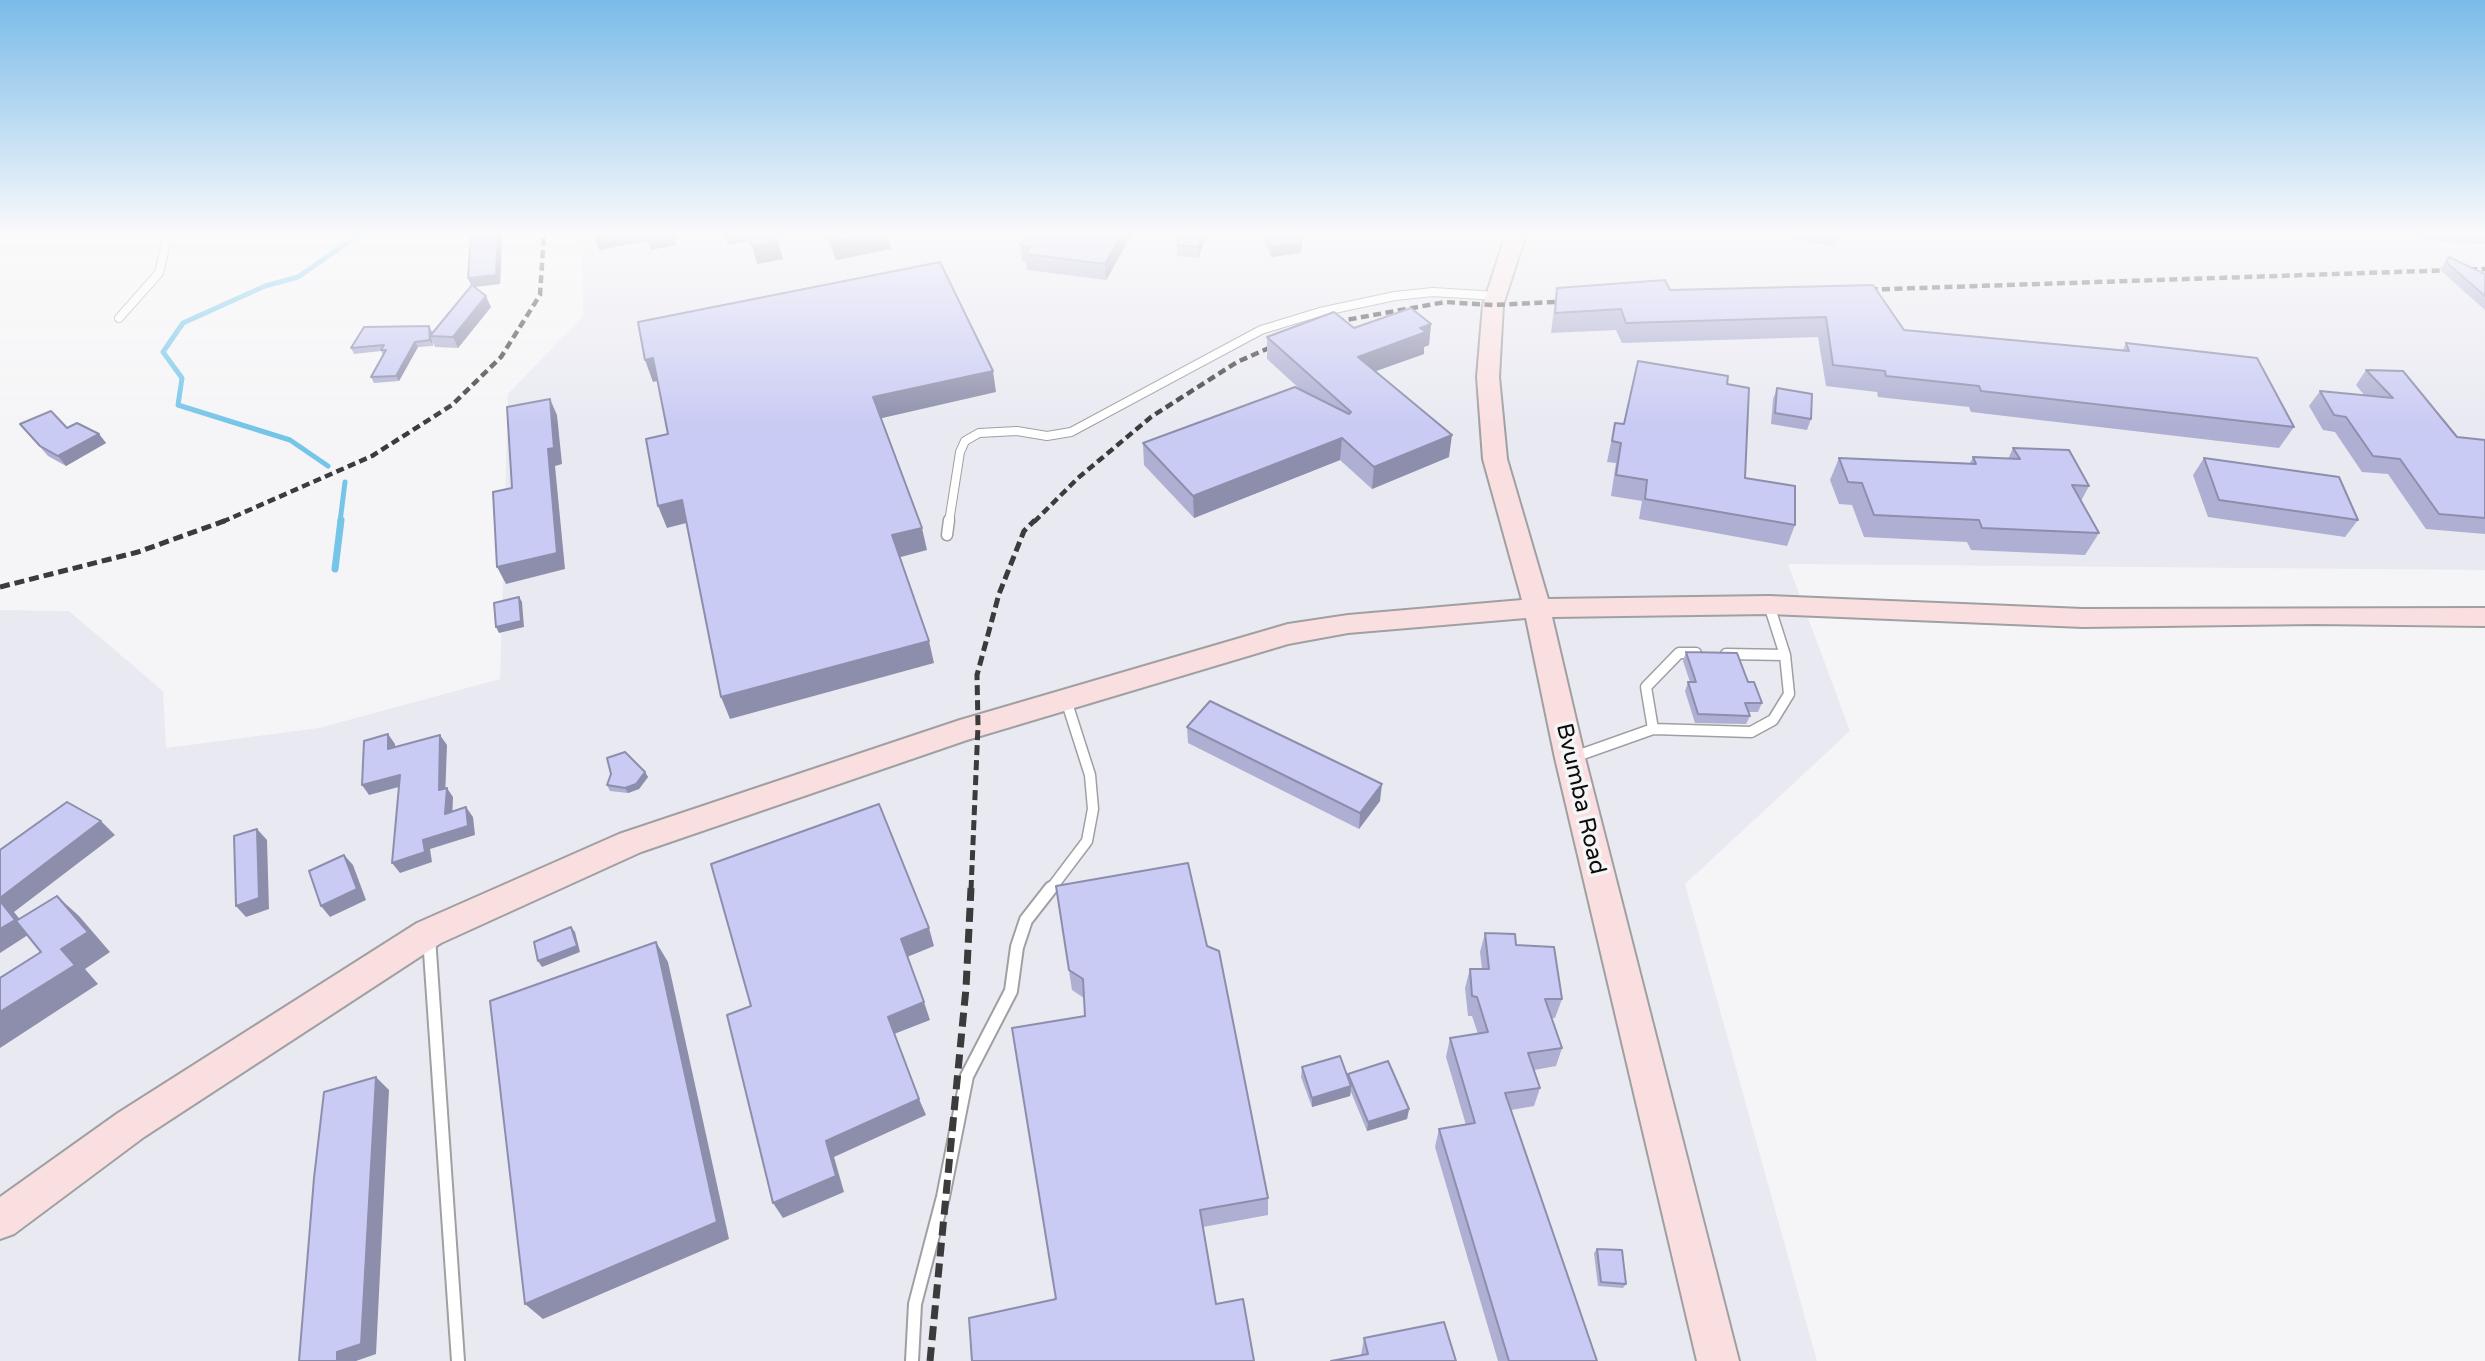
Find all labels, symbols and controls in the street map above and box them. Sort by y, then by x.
street label: Bvumba Road [1549,721,1611,877]

